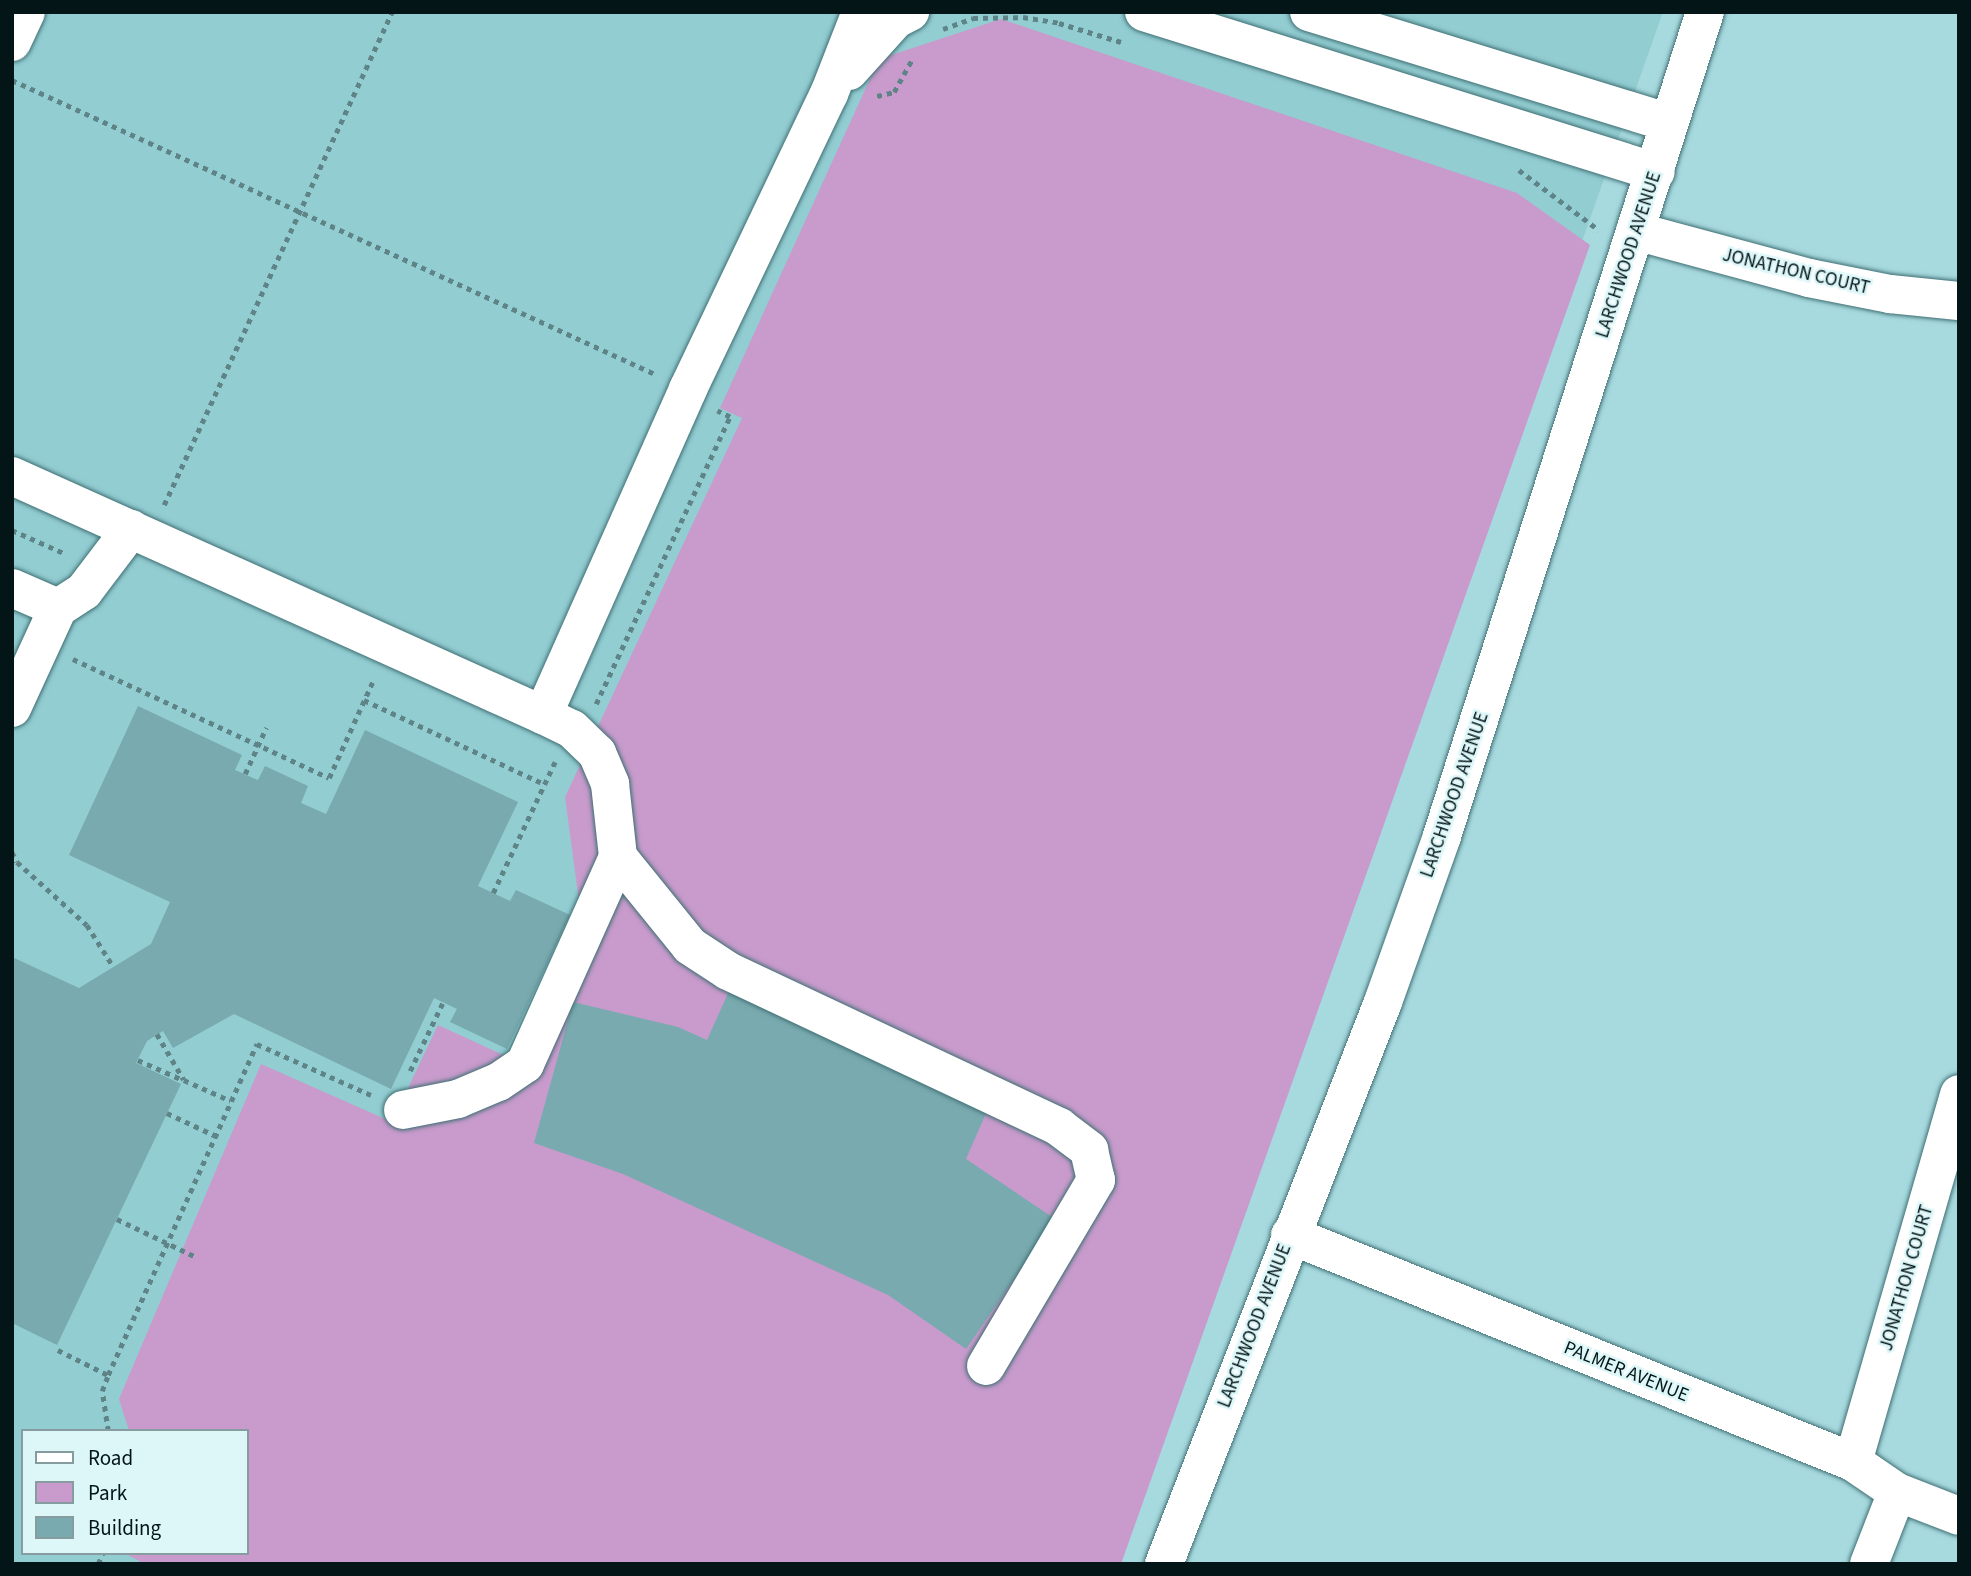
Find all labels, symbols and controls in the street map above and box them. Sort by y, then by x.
street label: LARCHWOOD AVENUE [1591,169,1667,341]
street label: JONATHON COURT [1720,244,1872,300]
street label: LARCHWOOD AVENUE [1416,709,1494,881]
street label: JONATHON COURT [1875,1203,1939,1353]
street label: LARCHWOOD AVENUE [1213,1241,1297,1411]
street label: PALMER AVENUE [1560,1337,1692,1407]
legend [21,1429,248,1555]
text: Road [88,1443,133,1473]
text: Park [88,1478,127,1508]
text: Building [88,1513,161,1543]

